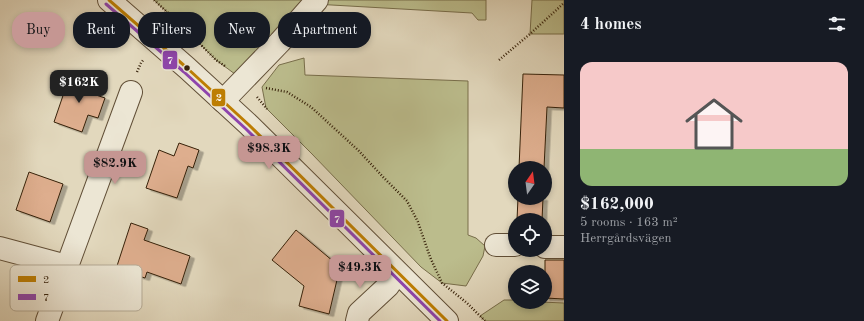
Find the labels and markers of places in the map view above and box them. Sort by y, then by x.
unlabelled marker [182,63,192,73]
pin: $162K [51,70,107,104]
pin: $98.3K [236,136,302,170]
pin: $82.9K [82,151,148,185]
pin: $49.3K [327,255,393,289]

